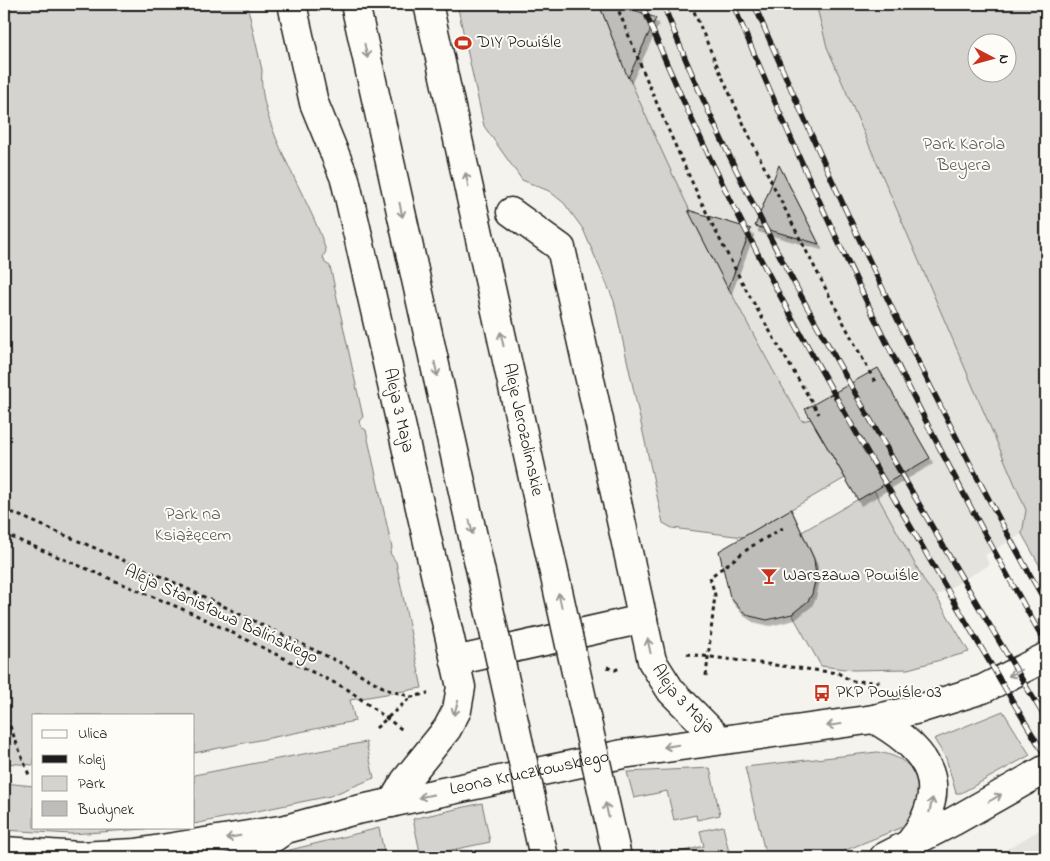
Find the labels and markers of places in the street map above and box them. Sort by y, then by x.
place label: DIY Powiśle [476,30,562,56]
sports icon: DIY Powiśle [453,33,473,53]
place label: Warszawa Powiśle [783,563,920,589]
bar icon: Warszawa Powiśle [759,566,779,586]
place label: PKP Powiśle 03 [836,680,942,706]
bus stop icon: PKP Powiśle 03 [812,683,832,703]

